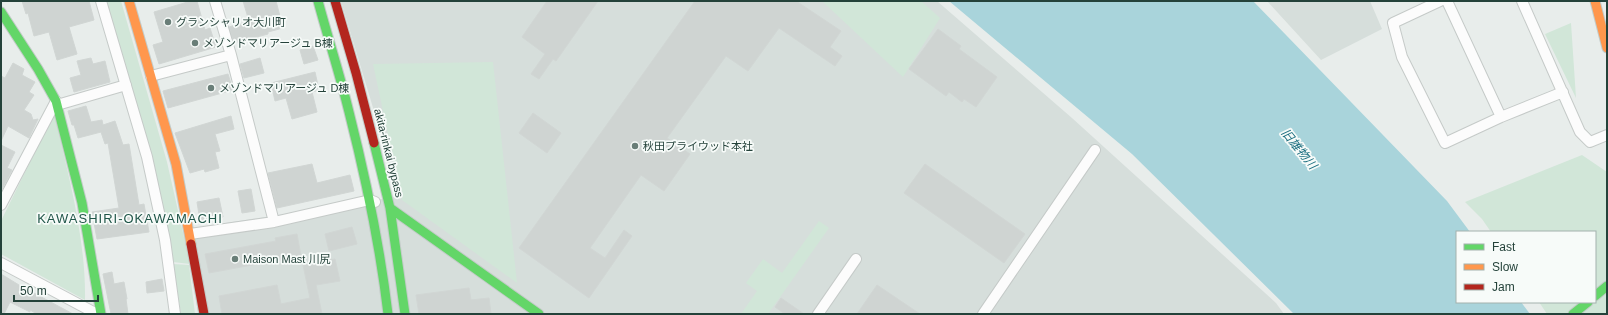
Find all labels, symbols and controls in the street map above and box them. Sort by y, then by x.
place label: グランシャリオ大川町 [176,16,286,28]
marker: グランシャリオ大川町 [163,17,173,27]
place label: メゾンドマリアージュ B棟 [203,37,333,49]
marker: メゾンドマリアージュ B棟 [190,38,200,48]
place label: メゾンドマリアージュ D棟 [219,82,349,94]
marker: メゾンドマリアージュ D棟 [206,83,216,93]
street label: akita-rinkai bypass [372,107,406,199]
water label: 旧雄物川 [1278,126,1321,174]
place label: 秋田プライウッド本社 [643,140,753,152]
marker: 秋田プライウッド本社 [630,141,640,151]
district label: KAWASHIRI-OKAWAMACHI [37,211,223,226]
legend [1456,231,1596,303]
text: Fast [1492,240,1516,254]
place label: Maison Mast 川尻 [243,253,330,265]
marker: Maison Mast 川尻 [230,254,240,264]
text: Slow [1492,260,1518,274]
scale bar [14,277,98,303]
text: Jam [1492,280,1515,294]
text: 50 m [20,284,47,298]

